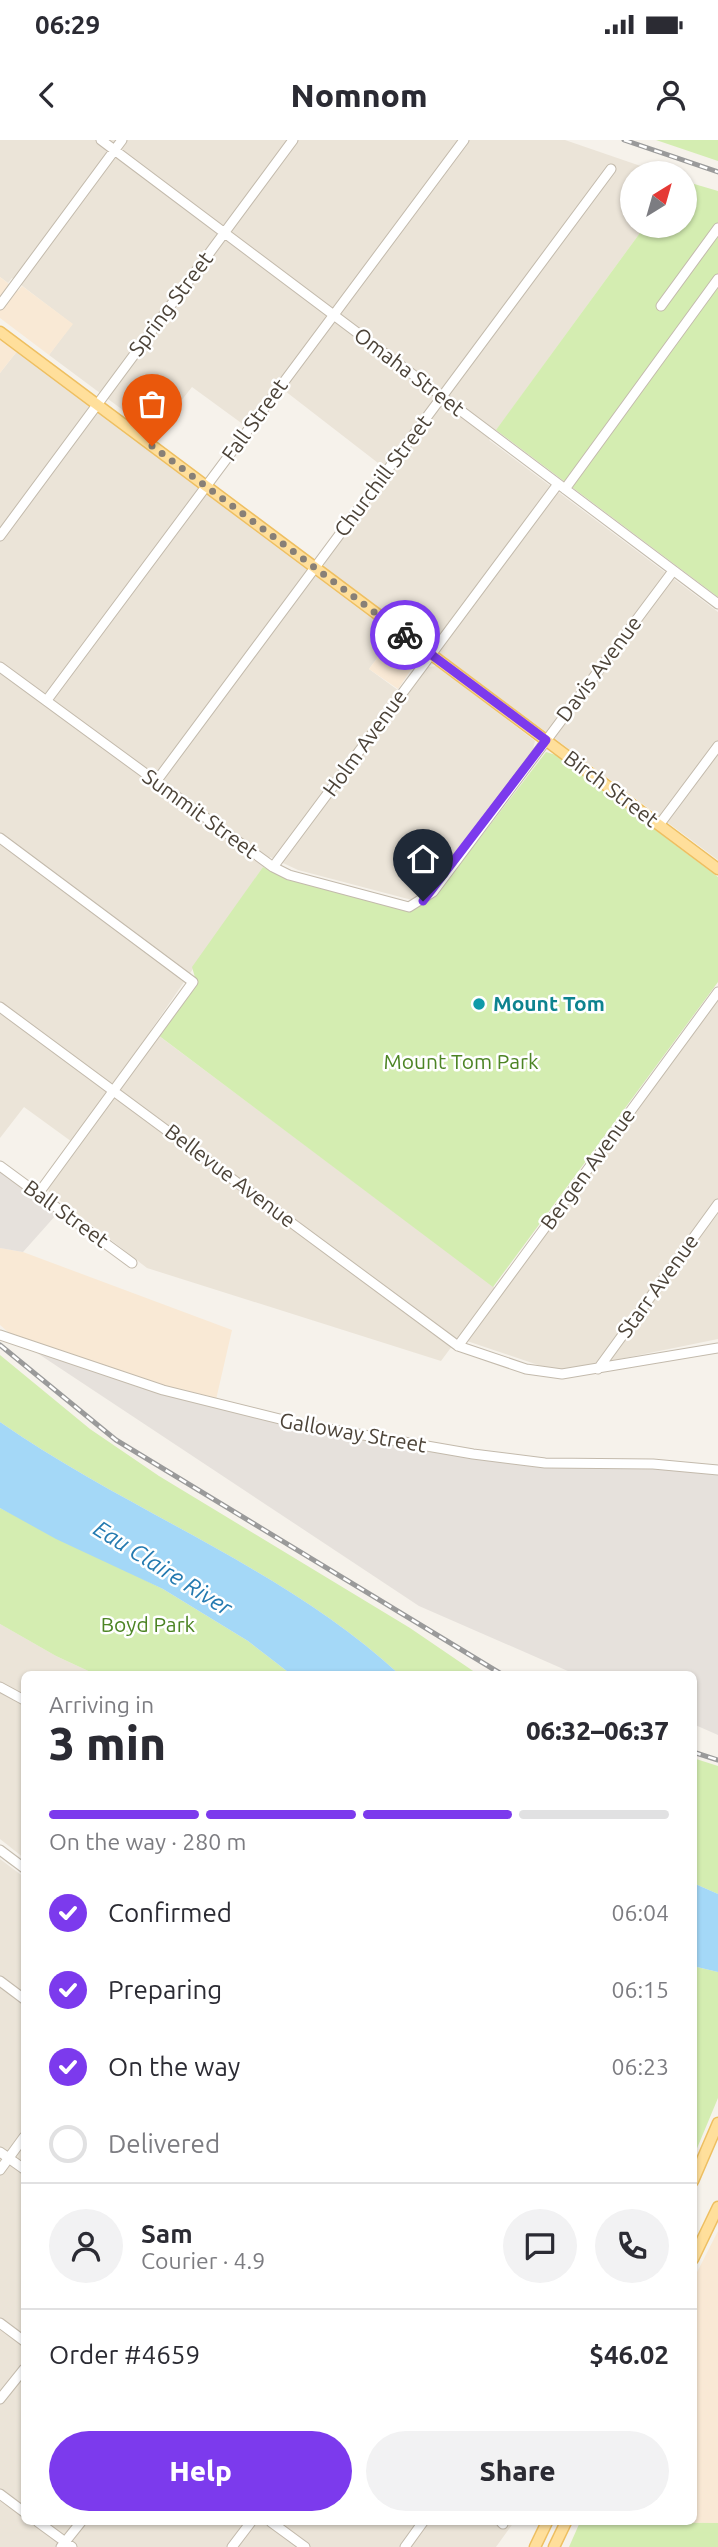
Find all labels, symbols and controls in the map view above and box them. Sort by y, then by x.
text: 06:29 [35,10,100,39]
icon: back [28,76,66,114]
icon: person [652,76,690,114]
text: Nomnom [290,77,428,113]
north arrow [620,161,696,238]
map controls [620,161,697,238]
street label: Spring Street [123,247,217,360]
street label: Omaha Street [350,322,469,420]
pin [122,374,182,446]
street label: Fall Street [216,374,292,465]
icon: bag [133,385,171,423]
street label: Churchill Street [329,410,436,541]
courier [370,600,440,670]
street label: Davis Avenue [551,611,646,726]
icon: bike [386,616,424,654]
street label: Holm Avenue [317,684,411,800]
street label: Birch Street [560,745,663,831]
street label: Summit Street [139,763,263,863]
pin [393,829,453,901]
icon: home [404,840,442,878]
place label: Mount Tom [493,991,605,1015]
marker: Mount Tom [471,996,487,1012]
park label: Mount Tom Park [383,1049,539,1073]
street label: Bergen Avenue [535,1103,639,1234]
street label: Bellevue Avenue [161,1118,300,1232]
street label: Ball Street [20,1175,114,1252]
street label: Starr Avenue [612,1229,703,1342]
street label: Galloway Street [278,1407,428,1457]
water label: Eau Claire River [90,1515,238,1621]
park label: Boyd Park [101,1612,196,1636]
text: Arriving in [49,1692,154,1717]
text: 06:32–06:37 [526,1716,669,1745]
text: 3 min [49,1717,166,1769]
text: On the way · 280 m [49,1829,246,1854]
icon: check [49,1894,87,1932]
text: Confirmed [108,1898,232,1927]
text: 06:04 [611,1900,669,1925]
icon: check [49,1971,87,2009]
text: Preparing [108,1975,222,2004]
text: 06:15 [611,1977,669,2002]
icon: check [49,2048,87,2086]
text: On the way [108,2052,240,2081]
text: 06:23 [611,2054,669,2079]
text: Delivered [108,2129,220,2158]
button: person [49,2209,123,2283]
button: chat [503,2209,577,2283]
button: phone [595,2209,669,2283]
text: Sam [141,2219,193,2248]
text: Courier · 4.9 [141,2248,265,2273]
text: Order #4659 [49,2340,200,2369]
text: $46.02 [589,2340,669,2369]
button: Help [49,2431,352,2511]
button: Share [366,2431,669,2511]

